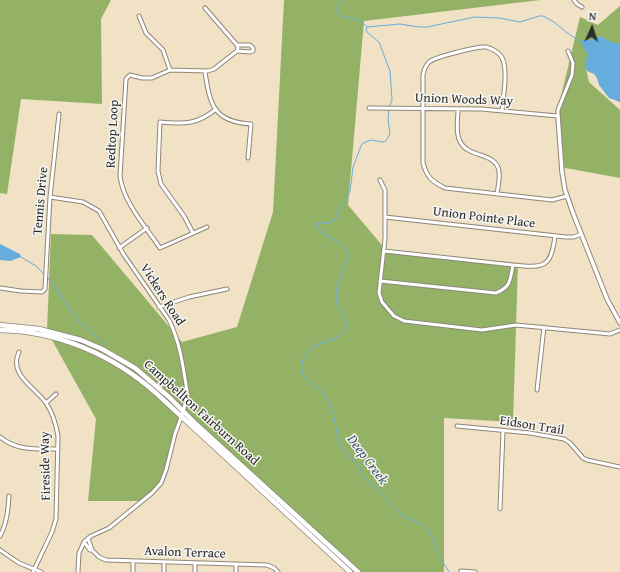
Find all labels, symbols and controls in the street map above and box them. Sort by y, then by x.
north arrow [572,8,612,48]
text: N [589,8,597,24]
street label: Union Woods Way [415,90,513,110]
street label: Redtop Loop [103,100,123,168]
street label: Tennis Drive [30,166,52,236]
street label: Union Pointe Place [432,204,536,232]
street label: Vickers Road [136,261,188,329]
street label: Campbellton Fairburn Road [140,357,262,469]
street label: Eidson Trail [499,413,565,439]
street label: Fireside Way [38,431,54,501]
water label: Deep Creek [343,432,391,488]
street label: Avalon Terrace [144,544,226,562]

